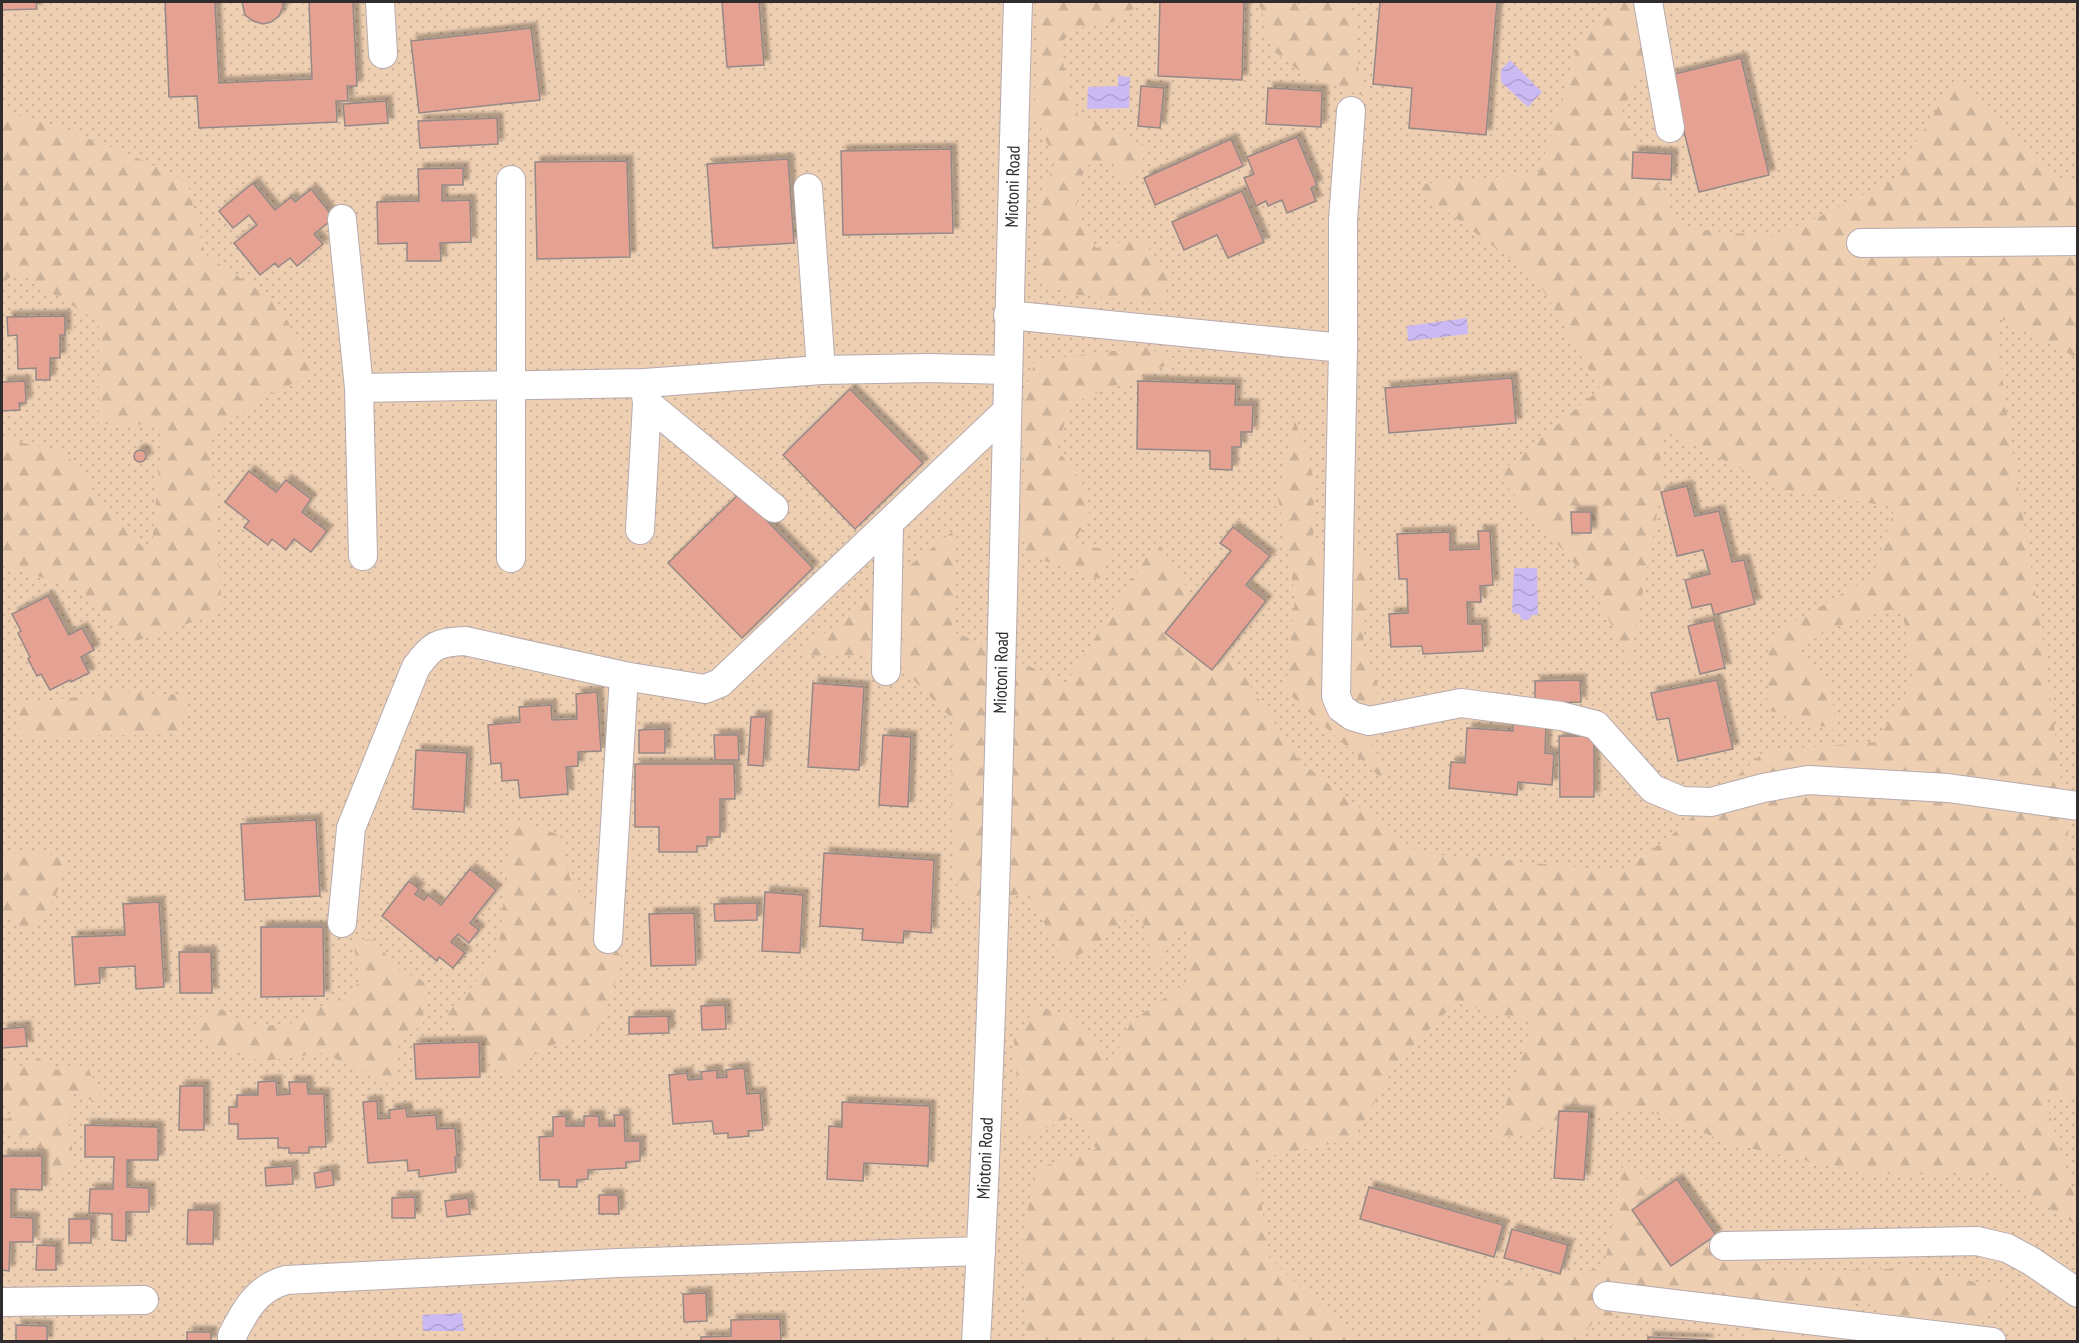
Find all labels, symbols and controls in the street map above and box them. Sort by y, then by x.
street label: Miotoni Road [1000,145,1025,228]
street label: Miotoni Road [988,631,1013,714]
street label: Miotoni Road [971,1117,998,1200]

